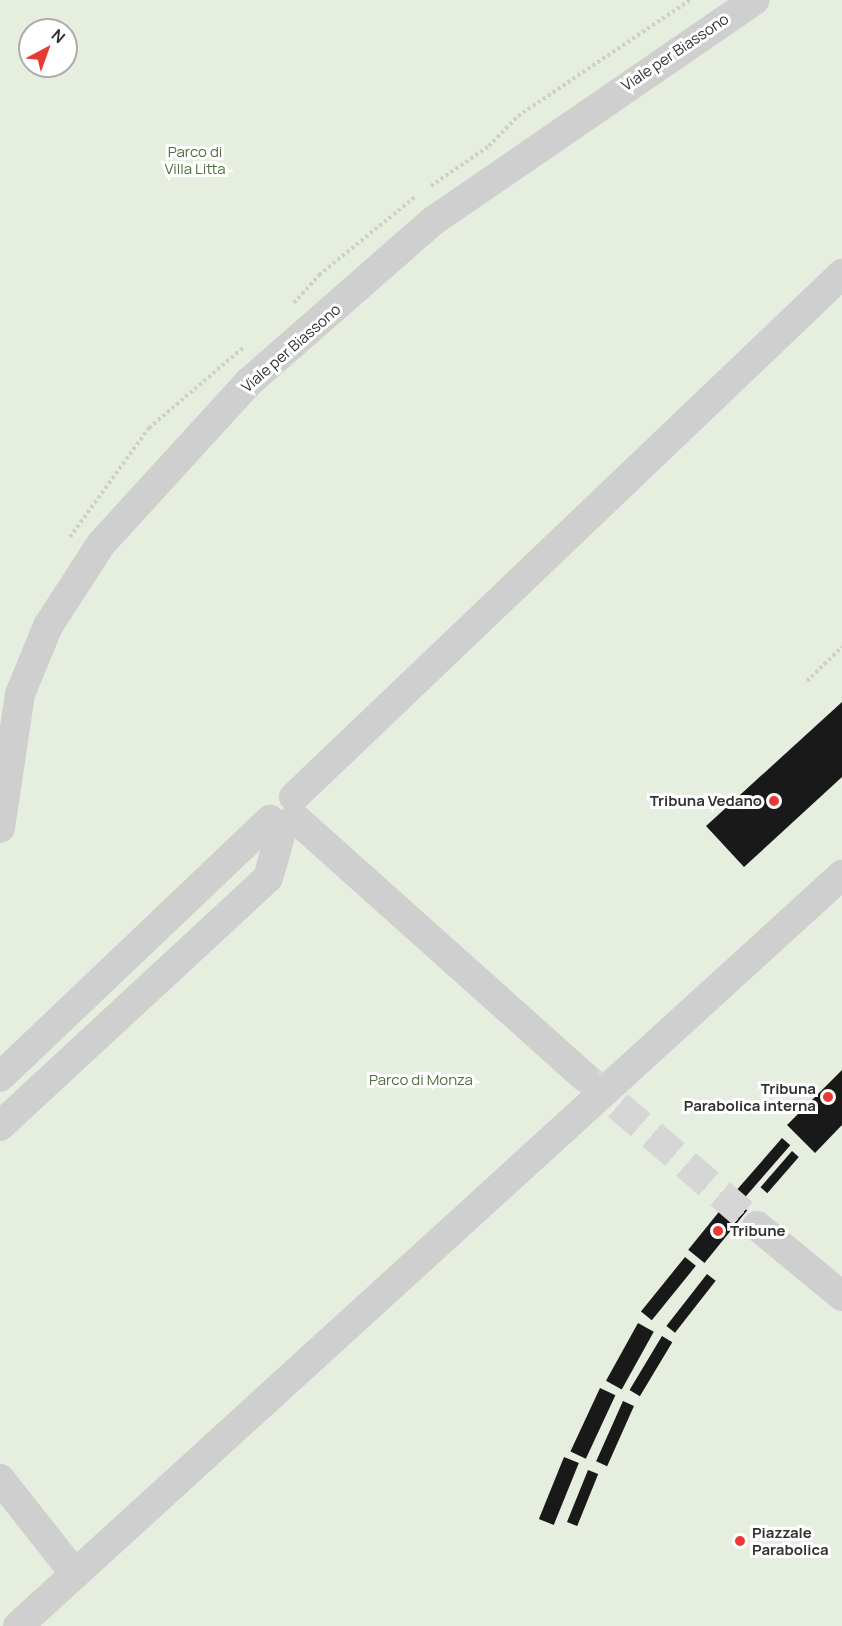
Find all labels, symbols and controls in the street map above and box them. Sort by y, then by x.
street label: Viale per Biassono [618,10,732,94]
north arrow [18,18,78,78]
text: N [47,24,70,48]
park label: Parco di Villa Litta [164,142,226,177]
street label: Viale per Biassono [238,300,344,396]
place label: Tribuna Vedano [650,792,762,810]
marker: Tribuna Vedano [767,794,781,808]
park label: Parco di Monza [369,1071,473,1089]
place label: Tribuna Parabolica interna [684,1079,816,1114]
marker: Tribuna Parabolica interna [821,1090,835,1104]
place label: Tribune [730,1222,785,1240]
marker: Tribune [711,1224,725,1238]
place label: Piazzale Parabolica [752,1523,829,1558]
marker: Piazzale Parabolica [733,1534,747,1548]

